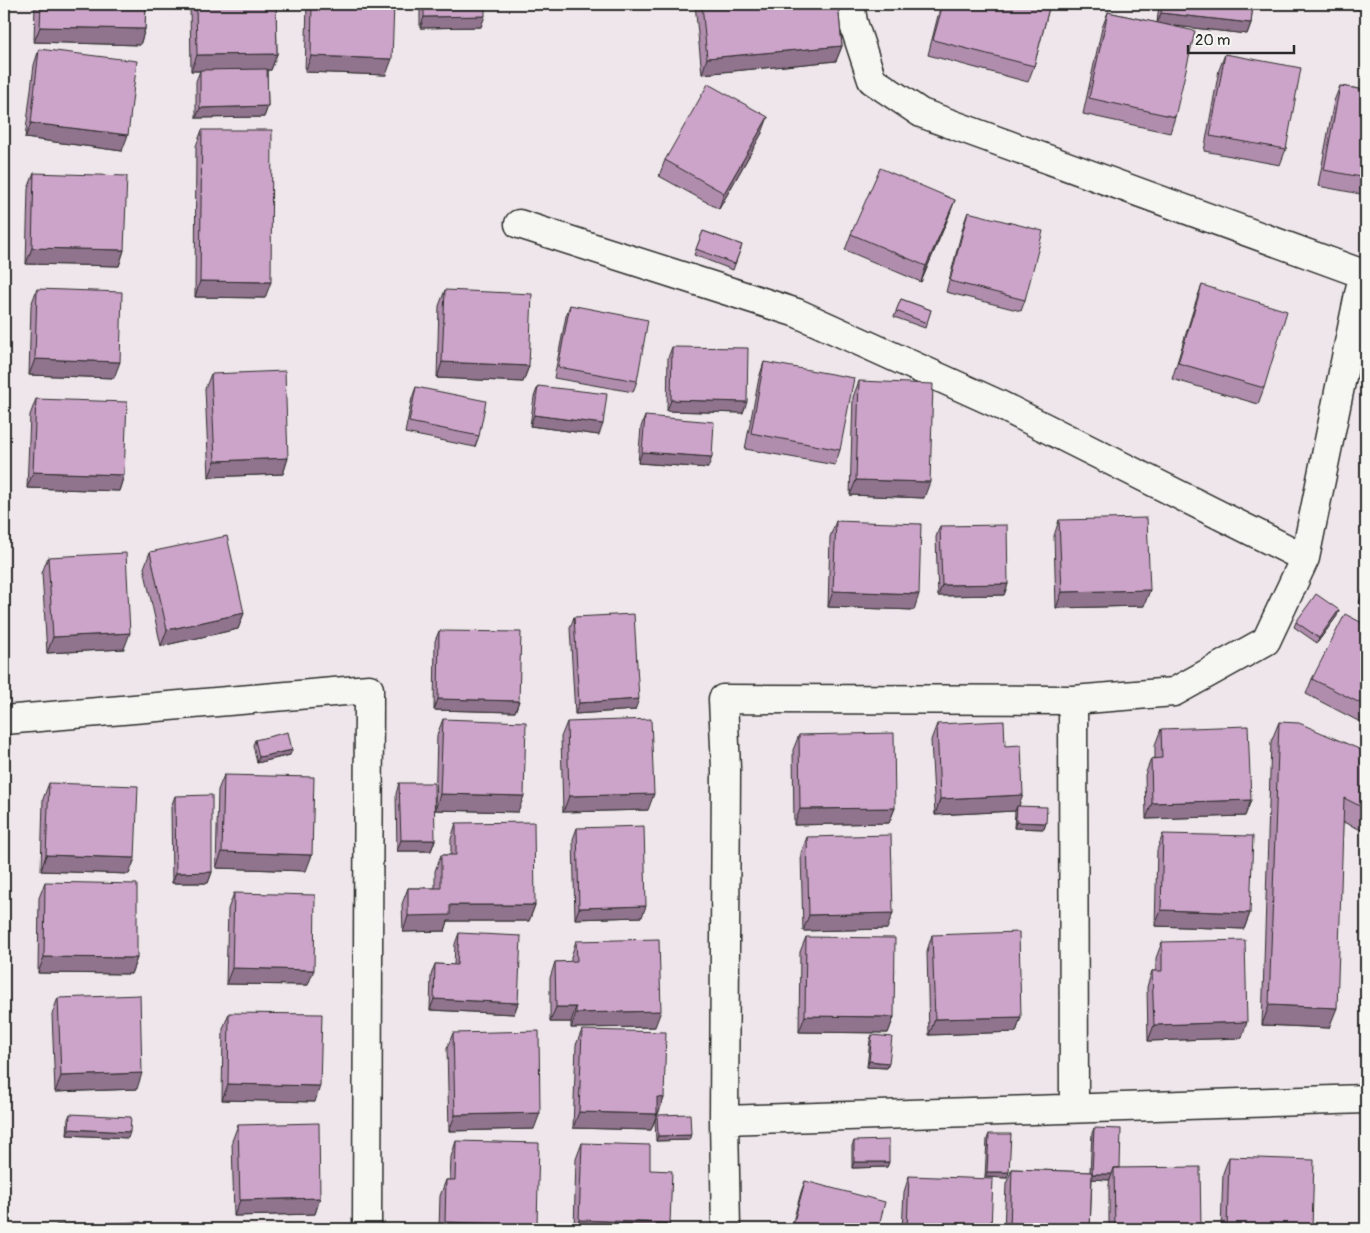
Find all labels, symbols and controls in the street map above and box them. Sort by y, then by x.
scale bar [1188,22,1294,54]
text: 20 m [1195,31,1230,50]

